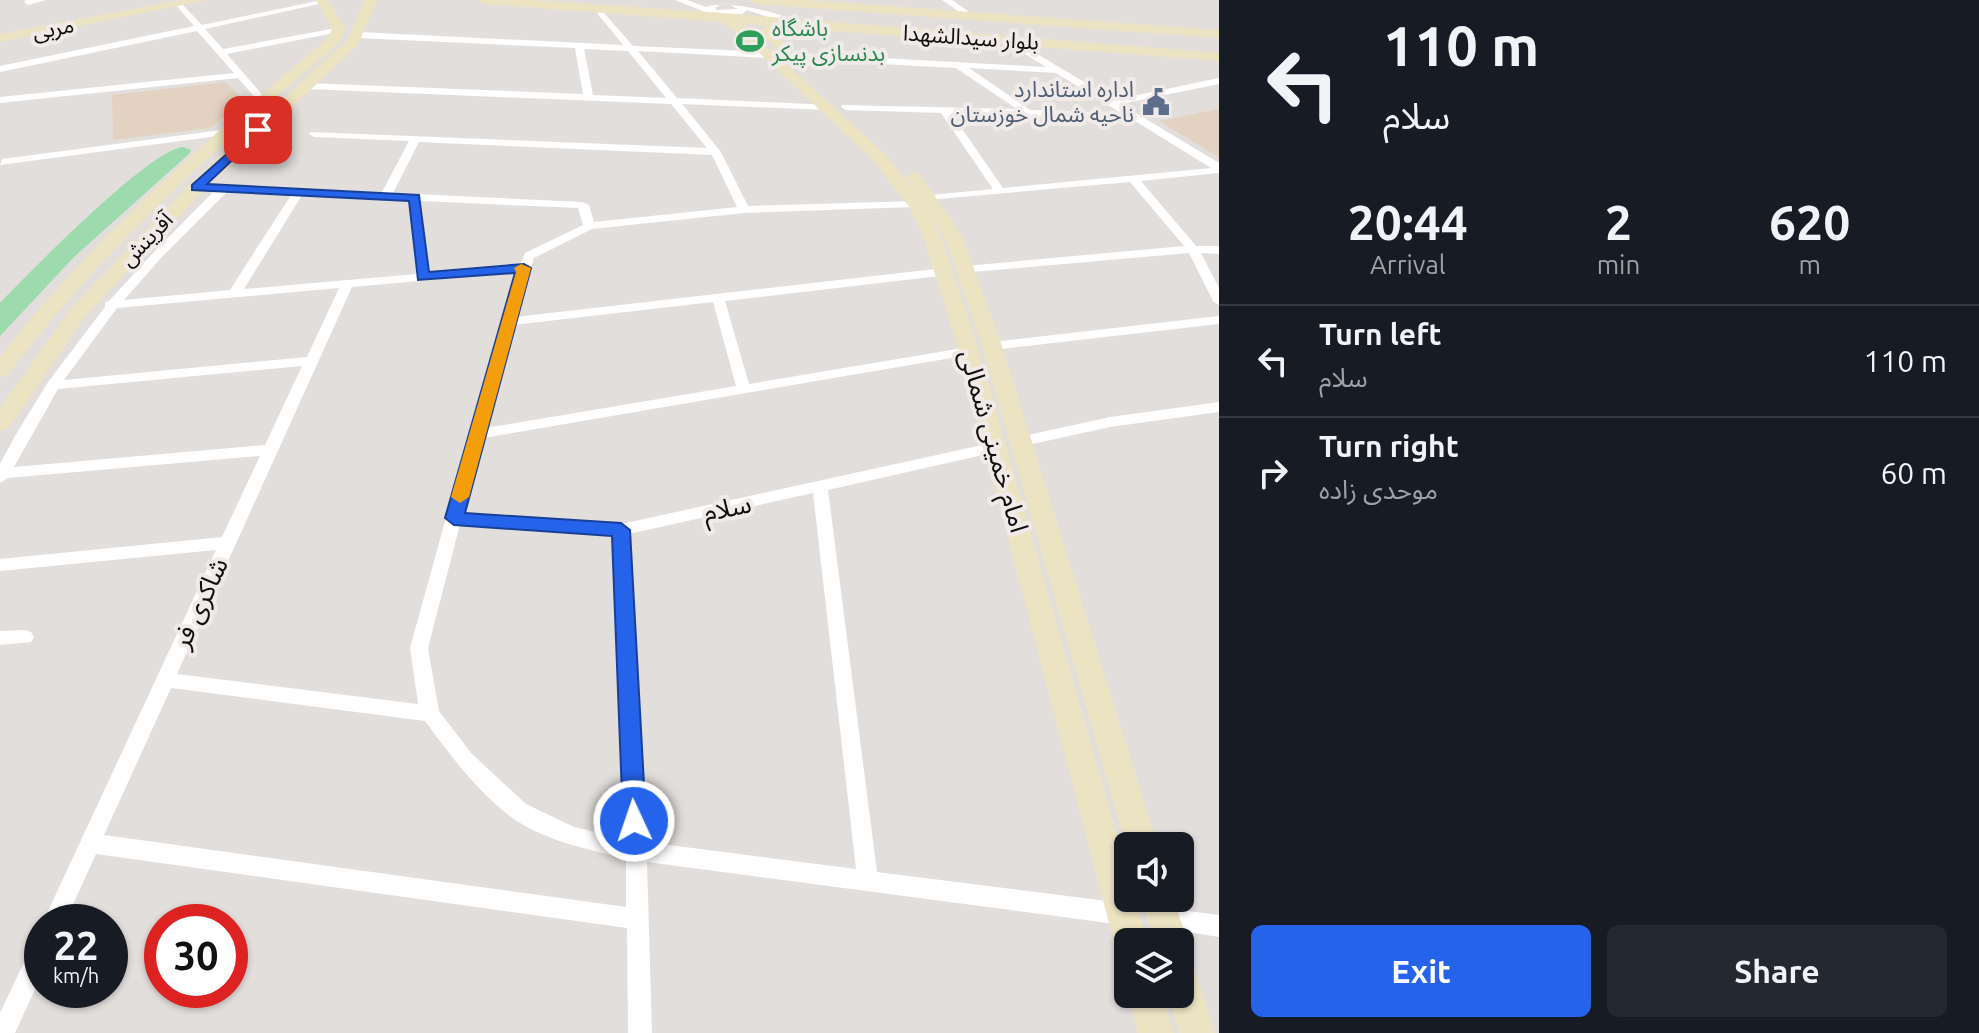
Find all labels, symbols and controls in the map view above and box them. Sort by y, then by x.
street label: مربی [30,11,76,45]
text: 110 m [1383,14,1539,77]
place label: باشگاه بدنسازی پیکر [771,15,885,68]
street label: بلوار سیدالشهدا [902,19,1040,56]
sports icon: باشگاه بدنسازی پیکر [735,26,765,56]
icon: left [1251,32,1355,136]
place label: اداره استاندارد ناحیه شمال خوزستان [950,76,1134,128]
public building icon: اداره استاندارد ناحیه شمال خوزستان [1141,87,1171,117]
text: سلام [1383,95,1450,136]
pin [224,96,292,164]
icon: arrive [236,108,280,152]
text: 20:44 [1348,195,1468,249]
text: 2 [1605,195,1632,249]
text: 620 [1769,195,1850,249]
street label: آفرینش [114,205,179,271]
text: Arrival [1370,250,1446,279]
text: min [1597,250,1640,279]
text: m [1798,250,1821,279]
text: Turn left [1319,317,1441,351]
icon: left [1251,339,1295,383]
text: 110 m [1863,344,1947,378]
street label: امام خمینی شمالی [949,346,1034,537]
text: سلام [1319,363,1368,392]
text: Turn right [1319,429,1459,463]
icon: right [1251,451,1295,495]
text: 60 m [1880,456,1947,490]
text: موحدی زاده [1319,475,1438,504]
street label: سلام [700,488,755,533]
street label: شاکری فر [166,553,234,654]
position arrow [592,779,676,863]
map controls [1114,832,1194,1008]
button: sound [1114,832,1194,912]
speed limit sign: 30 [144,904,248,1008]
text: 22 [53,923,99,968]
button: Exit [1251,925,1591,1017]
button: Share [1607,925,1947,1017]
button: layers [1114,928,1194,1008]
text: km/h [53,964,99,987]

